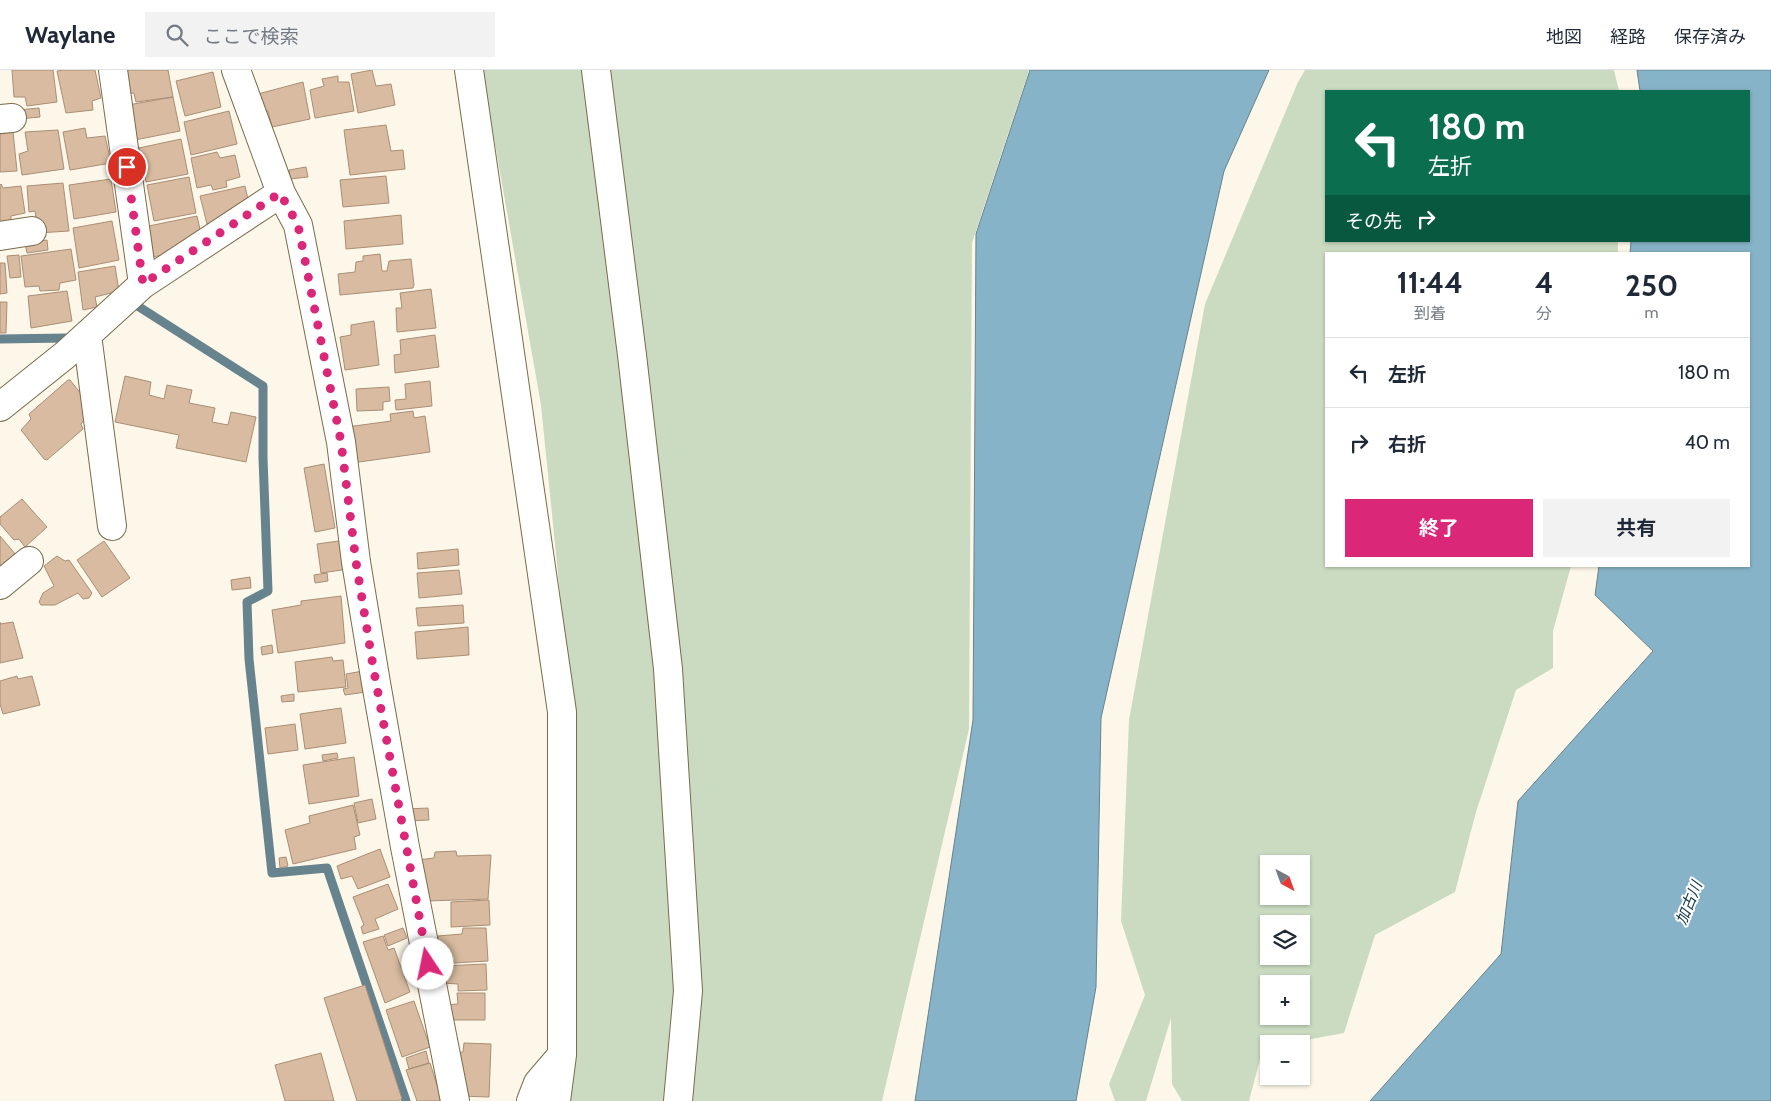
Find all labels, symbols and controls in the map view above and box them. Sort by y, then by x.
search box [145,12,495,57]
text: Waylane [25,20,115,49]
icon: search [163,21,191,49]
text: ここで検索 [203,25,298,48]
text: 地図 [1546,26,1582,48]
text: 経路 [1610,26,1646,48]
text: 保存済み [1674,26,1746,48]
text: 180 m [1428,105,1525,148]
icon: left [1345,110,1410,175]
pin [106,146,148,188]
icon: arrive [113,153,141,181]
text: 左折 [1428,153,1472,180]
icon: right [1412,205,1440,233]
text: その先 [1345,210,1402,233]
text: 11:44 [1397,264,1463,301]
text: 4 [1535,264,1553,301]
text: 250 [1625,267,1678,304]
text: m [1645,303,1659,322]
text: 到着 [1414,304,1446,323]
text: 分 [1536,304,1552,323]
icon: left [1345,359,1373,387]
text: 180 m [1678,361,1730,384]
text: 左折 [1388,363,1426,386]
icon: right [1345,429,1373,457]
text: 40 m [1685,431,1730,454]
text: 右折 [1388,433,1426,456]
button: 終了 [1345,499,1533,557]
button: 共有 [1543,499,1730,557]
north arrow [1260,855,1310,905]
map controls [1260,855,1310,1085]
water label: 加古川 [1672,877,1707,927]
button: layers [1260,915,1310,965]
position arrow [401,937,453,989]
button: + [1260,975,1310,1025]
button: − [1260,1035,1310,1085]

